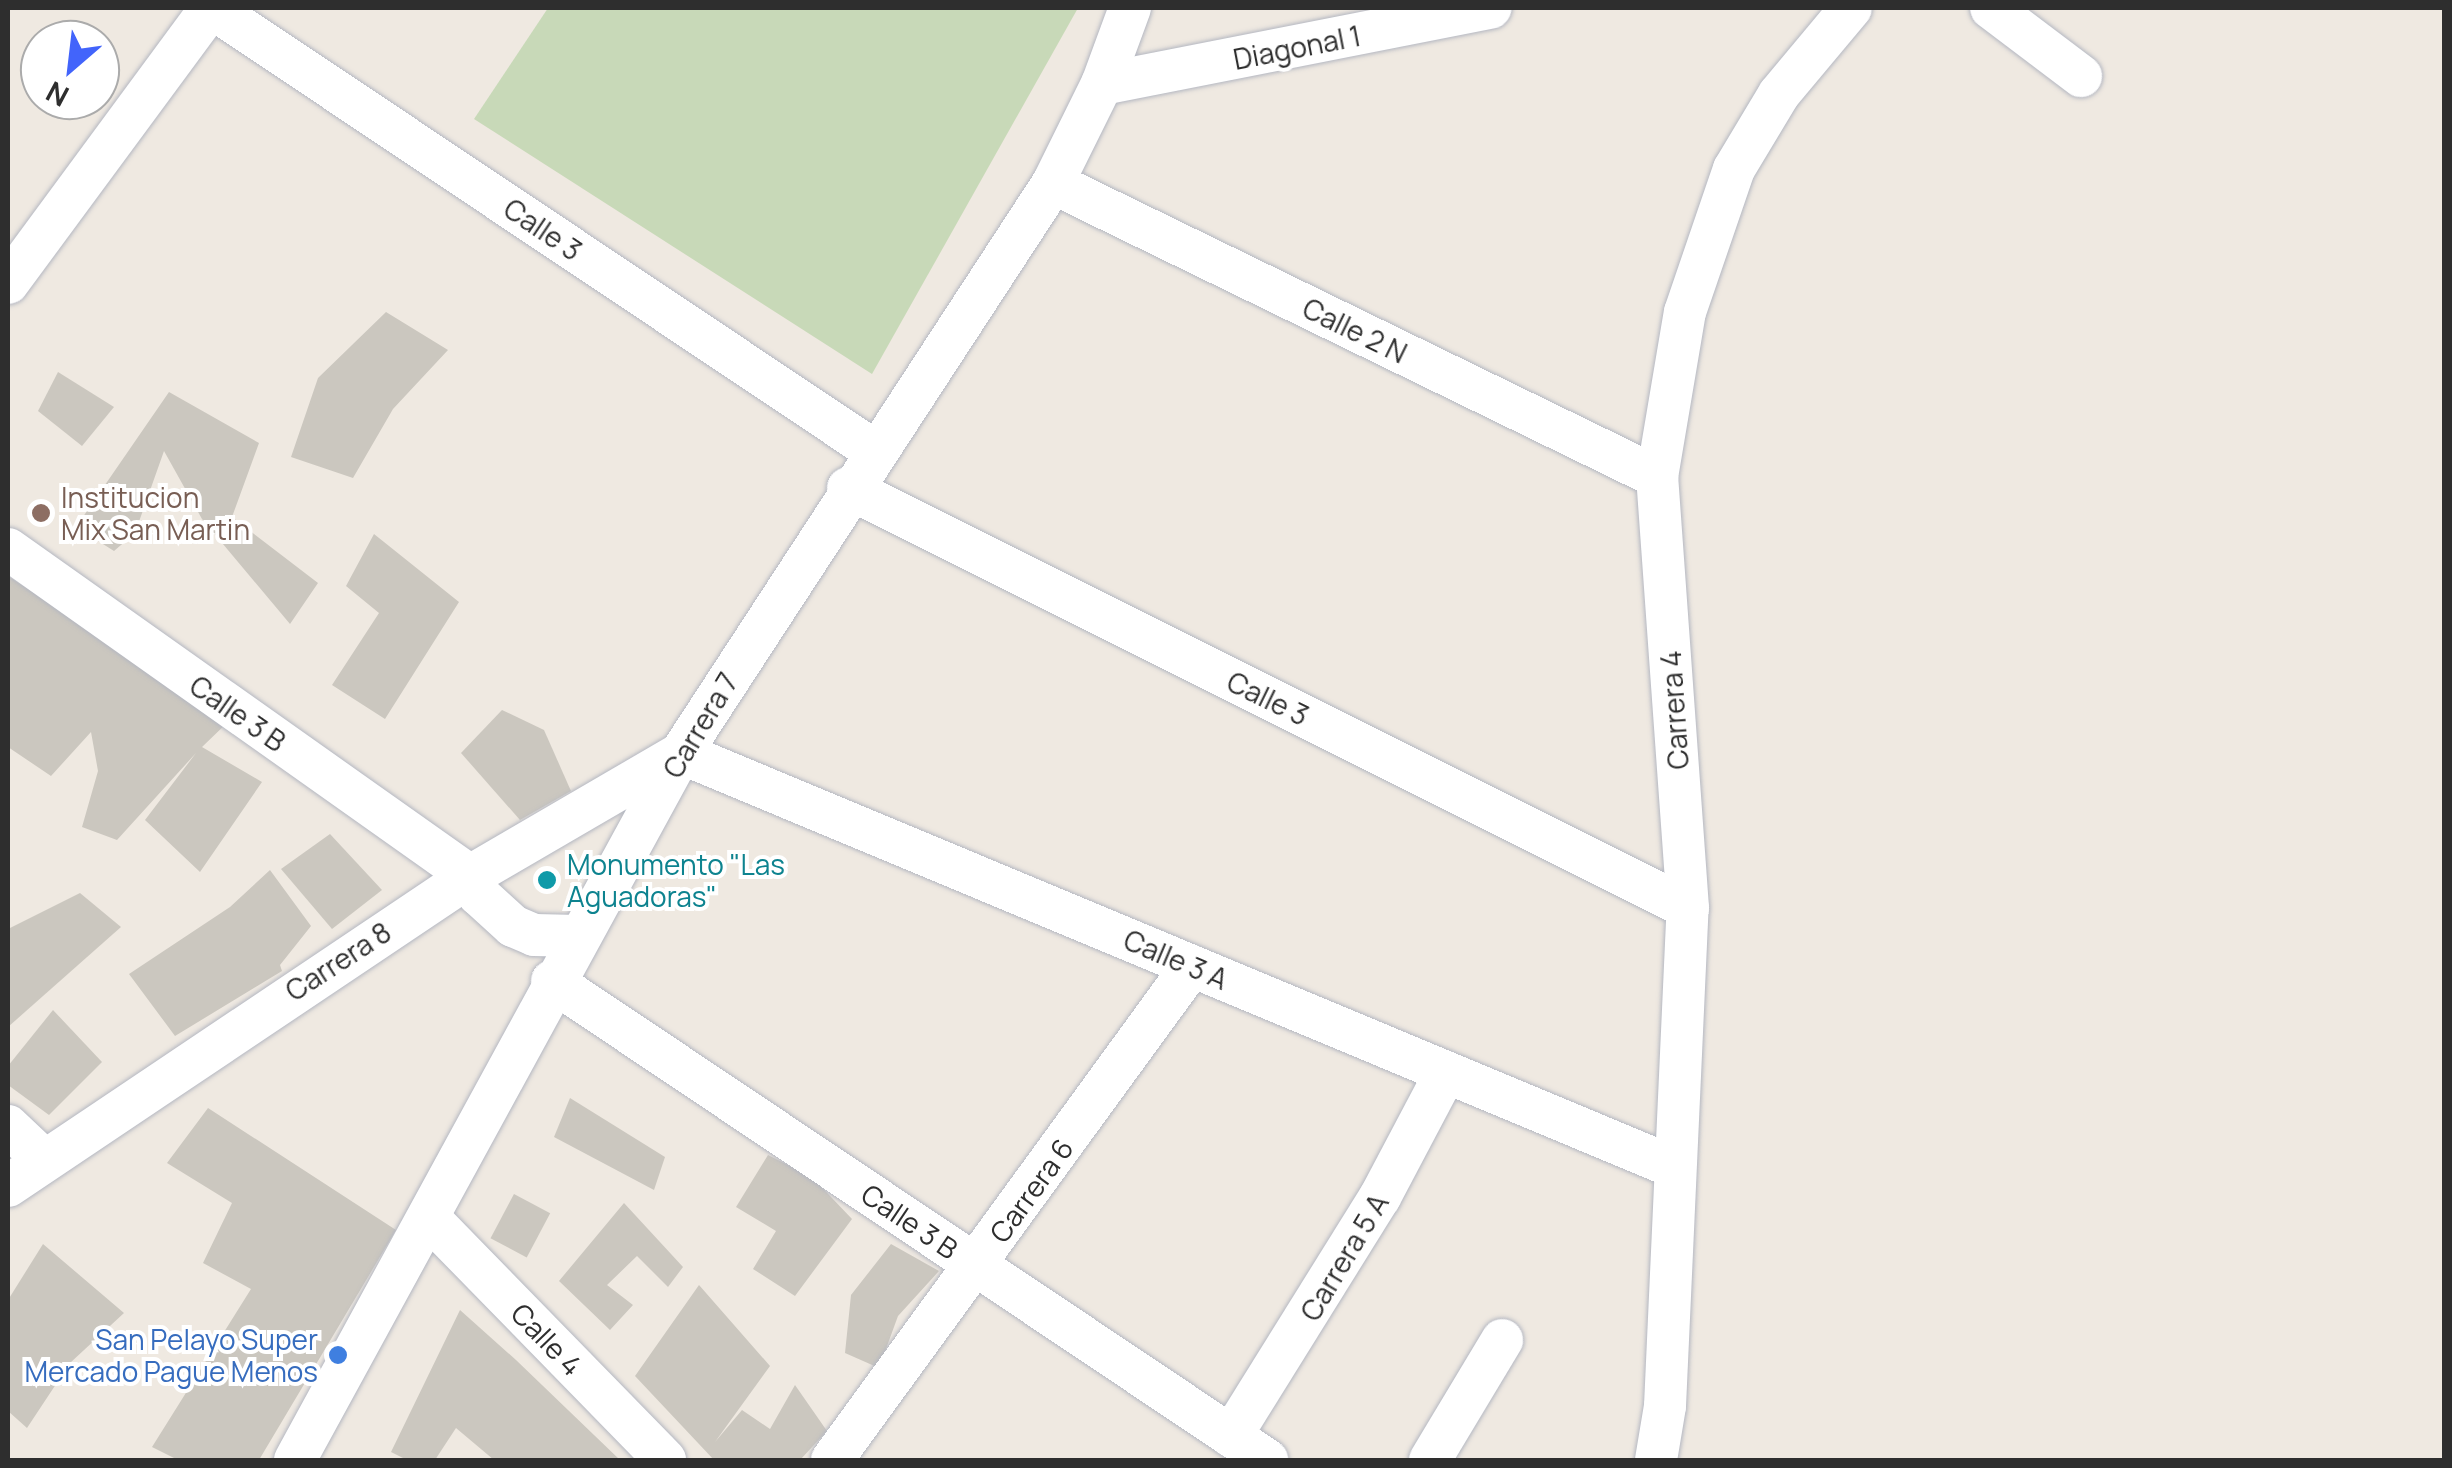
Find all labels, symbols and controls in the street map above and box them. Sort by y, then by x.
street label: Diagonal 1 [1230,18,1364,76]
north arrow [20,20,120,120]
text: N [39,73,75,116]
street label: Calle 3 [498,191,588,267]
street label: Calle 2 N [1298,290,1412,370]
place label: Institucion Mix San Martin [61,480,250,546]
marker: Institucion Mix San Martin [30,502,52,524]
street label: Carrera 4 [1653,649,1695,771]
street label: Calle 3 [1222,664,1314,732]
street label: Carrera 7 [656,666,744,784]
street label: Calle 3 B [184,668,292,758]
place label: Monumento "Las Aguadoras" [567,847,785,913]
marker: Monumento "Las Aguadoras" [536,869,558,891]
street label: Carrera 8 [279,915,397,1007]
street label: Calle 3 A [1119,922,1233,996]
street label: Carrera 6 [982,1132,1080,1248]
street label: Calle 3 B [855,1177,965,1265]
street label: Carrera 5 A [1293,1187,1395,1327]
street label: Calle 4 [505,1296,589,1382]
place label: San Pelayo Super Mercado Pague Menos [24,1322,318,1388]
marker: San Pelayo Super Mercado Pague Menos [327,1344,349,1366]

